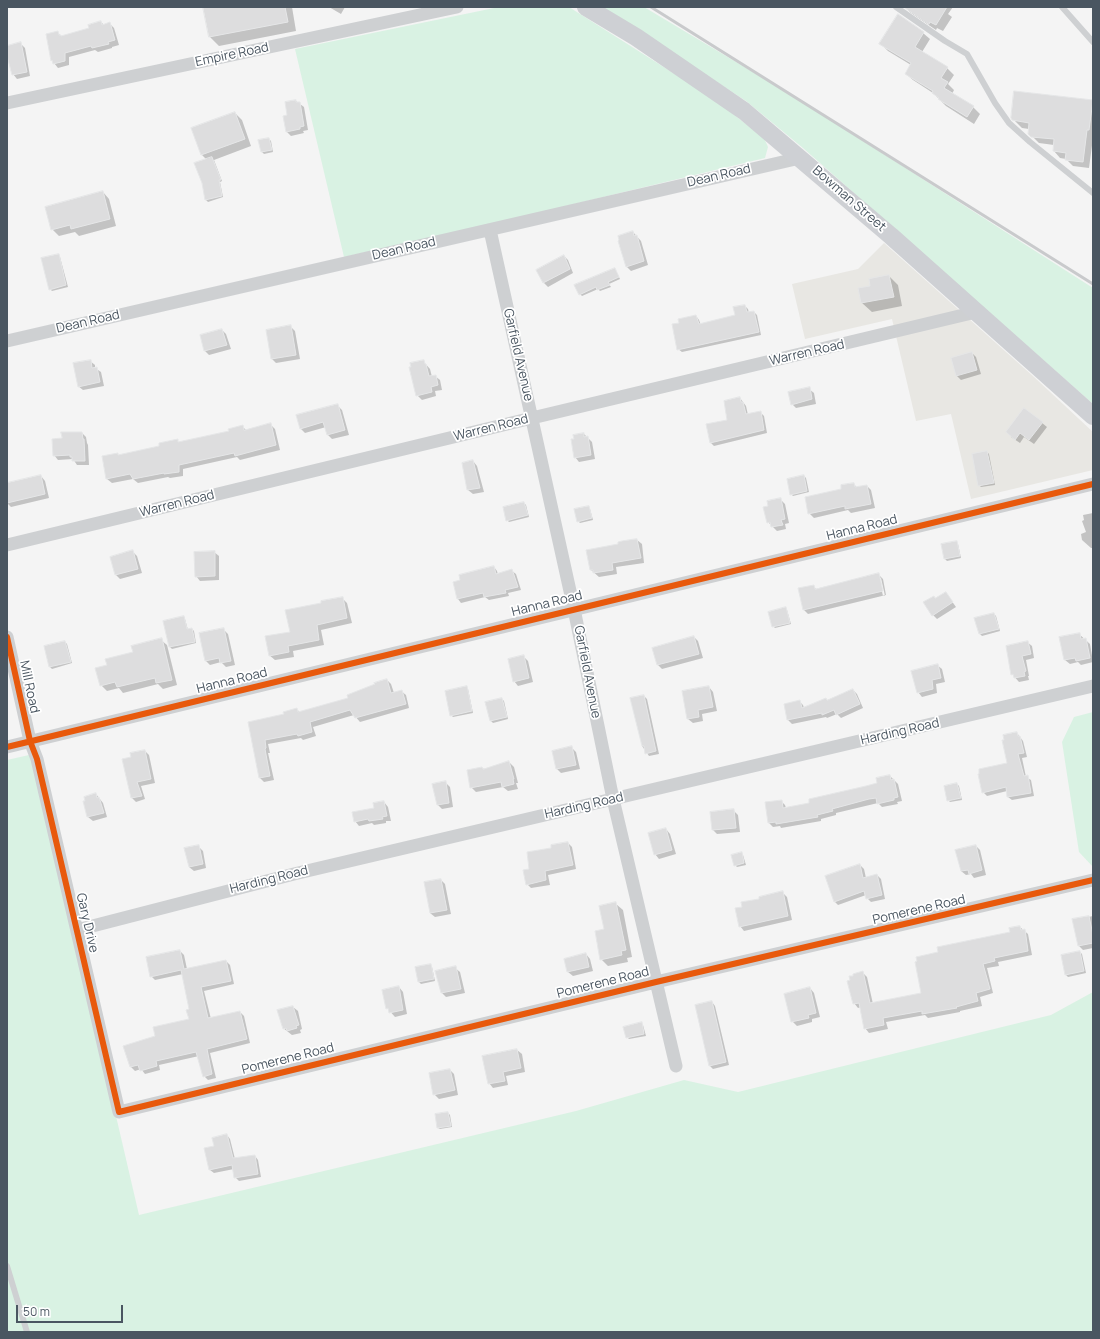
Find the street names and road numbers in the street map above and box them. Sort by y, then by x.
street label: Empire Road [194,40,270,70]
street label: Dean Road [686,161,752,191]
street label: Bowman Street [809,163,889,235]
street label: Dean Road [371,234,437,264]
street label: Dean Road [55,307,121,337]
street label: Garfield Avenue [500,307,536,403]
street label: Warren Road [768,337,846,369]
street label: Warren Road [452,411,530,445]
street label: Warren Road [138,487,216,521]
street label: Hanna Road [825,512,899,544]
street label: Hanna Road [510,588,584,620]
street label: Garfield Avenue [570,624,604,720]
street label: Mill Road [16,659,42,715]
street label: Hanna Road [195,665,269,697]
street label: Harding Road [859,715,941,749]
street label: Harding Road [543,789,625,823]
street label: Harding Road [228,863,310,897]
street label: Gary Drive [73,892,101,954]
street label: Pomerene Road [871,892,967,928]
street label: Pomerene Road [555,964,651,1002]
street label: Pomerene Road [240,1040,336,1078]

